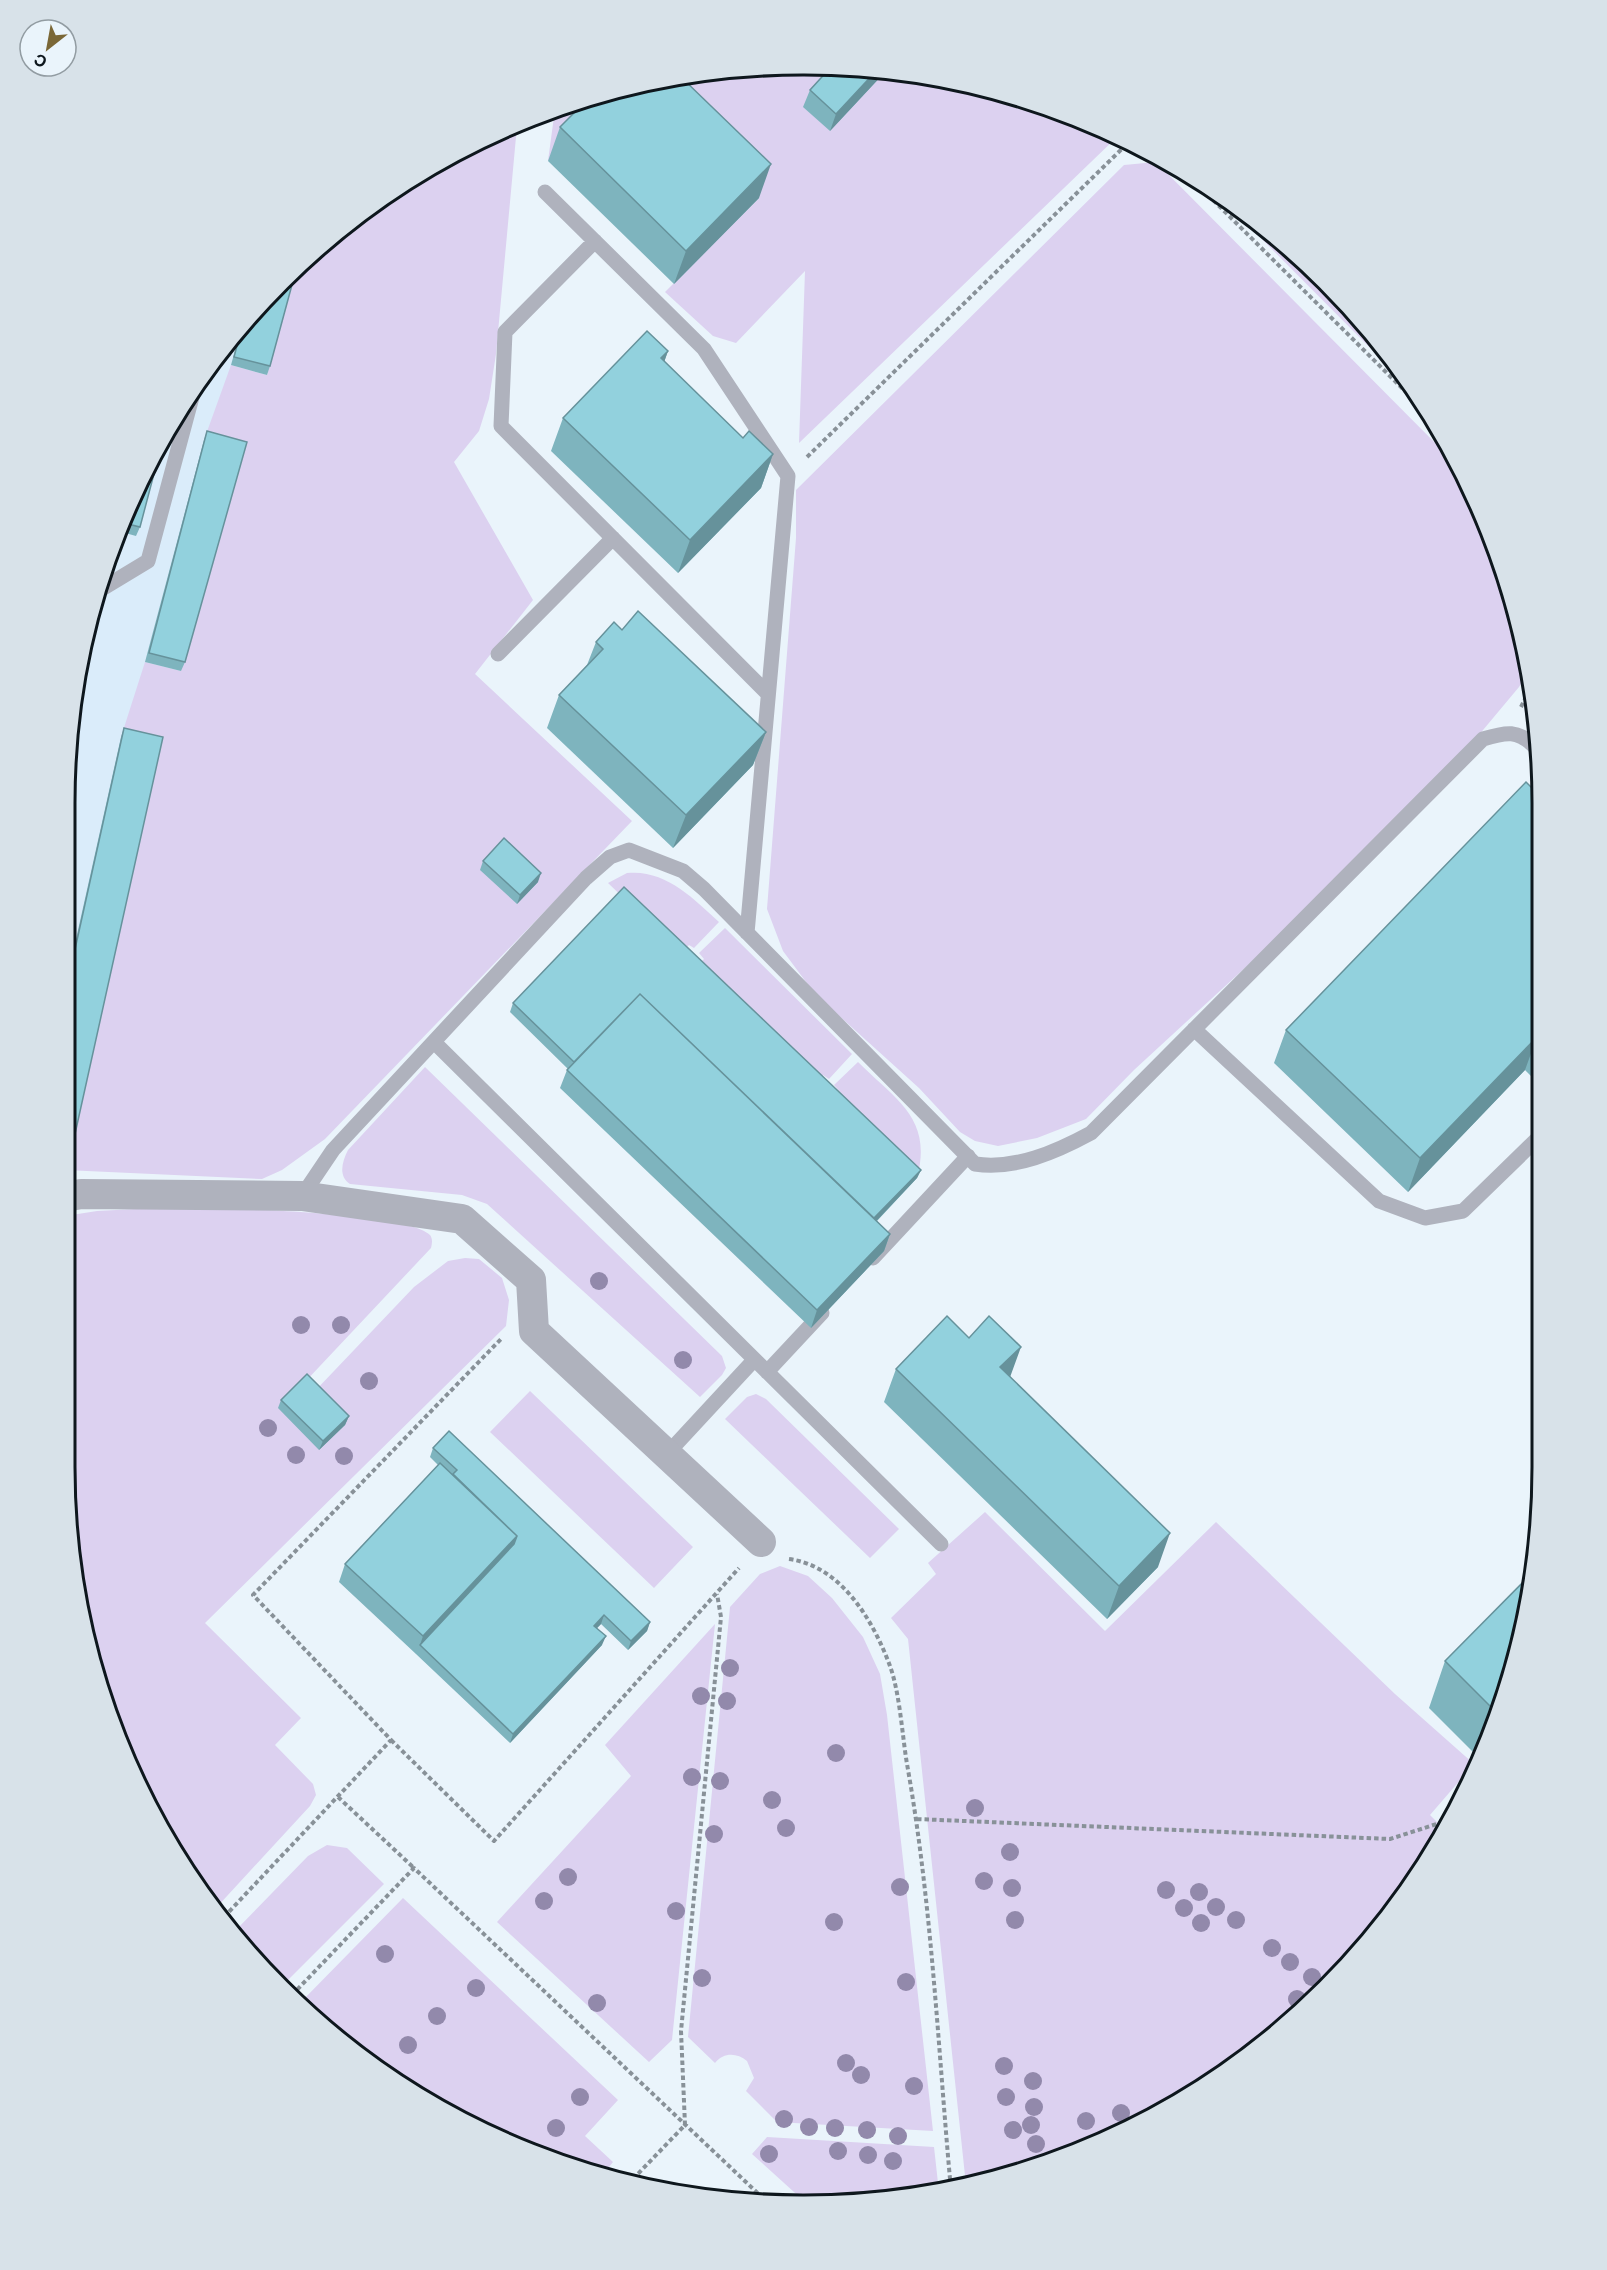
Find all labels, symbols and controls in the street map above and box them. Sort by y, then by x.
north arrow [18,18,78,78]
text: С [30,49,51,72]

